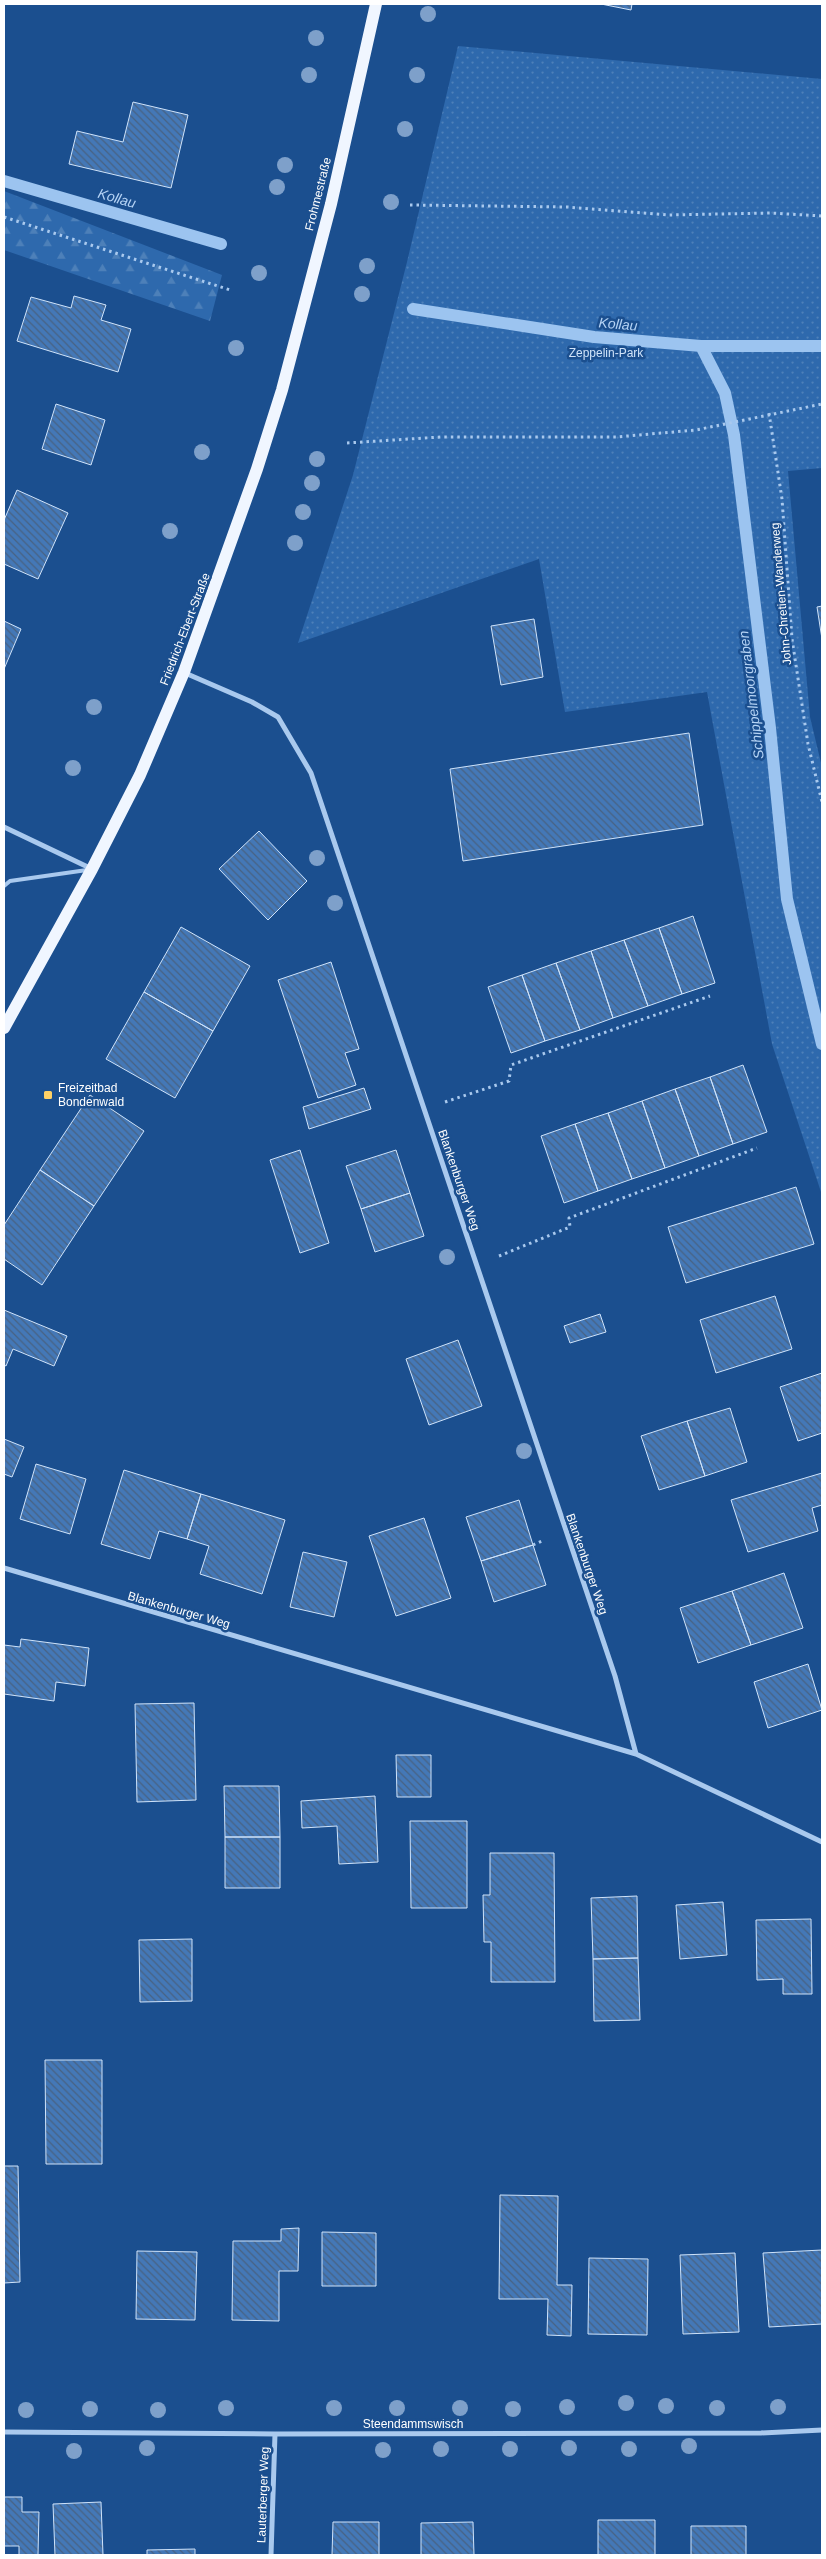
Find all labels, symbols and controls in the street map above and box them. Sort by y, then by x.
street label: Frohmestraße [302,155,334,232]
water label: Kollau [96,185,138,211]
water label: Kollau [598,314,638,334]
park label: Zeppelin-Park [569,346,644,360]
street label: John-Chretien-Wanderweg [768,522,794,666]
street label: Friedrich-Ebert-Straße [157,570,213,687]
water label: Schippelmoorgraben [735,630,767,760]
place label: Freizeitbad Bondenwald [58,1081,124,1109]
marker: Freizeitbad Bondenwald [42,1089,54,1101]
street label: Blankenburger Weg [435,1128,483,1232]
street label: Blankenburger Weg [563,1512,611,1616]
street label: Blankenburger Weg [126,1589,232,1631]
street label: Steendammswisch [363,2417,463,2431]
street label: Lauterberger Weg [254,2447,272,2543]

